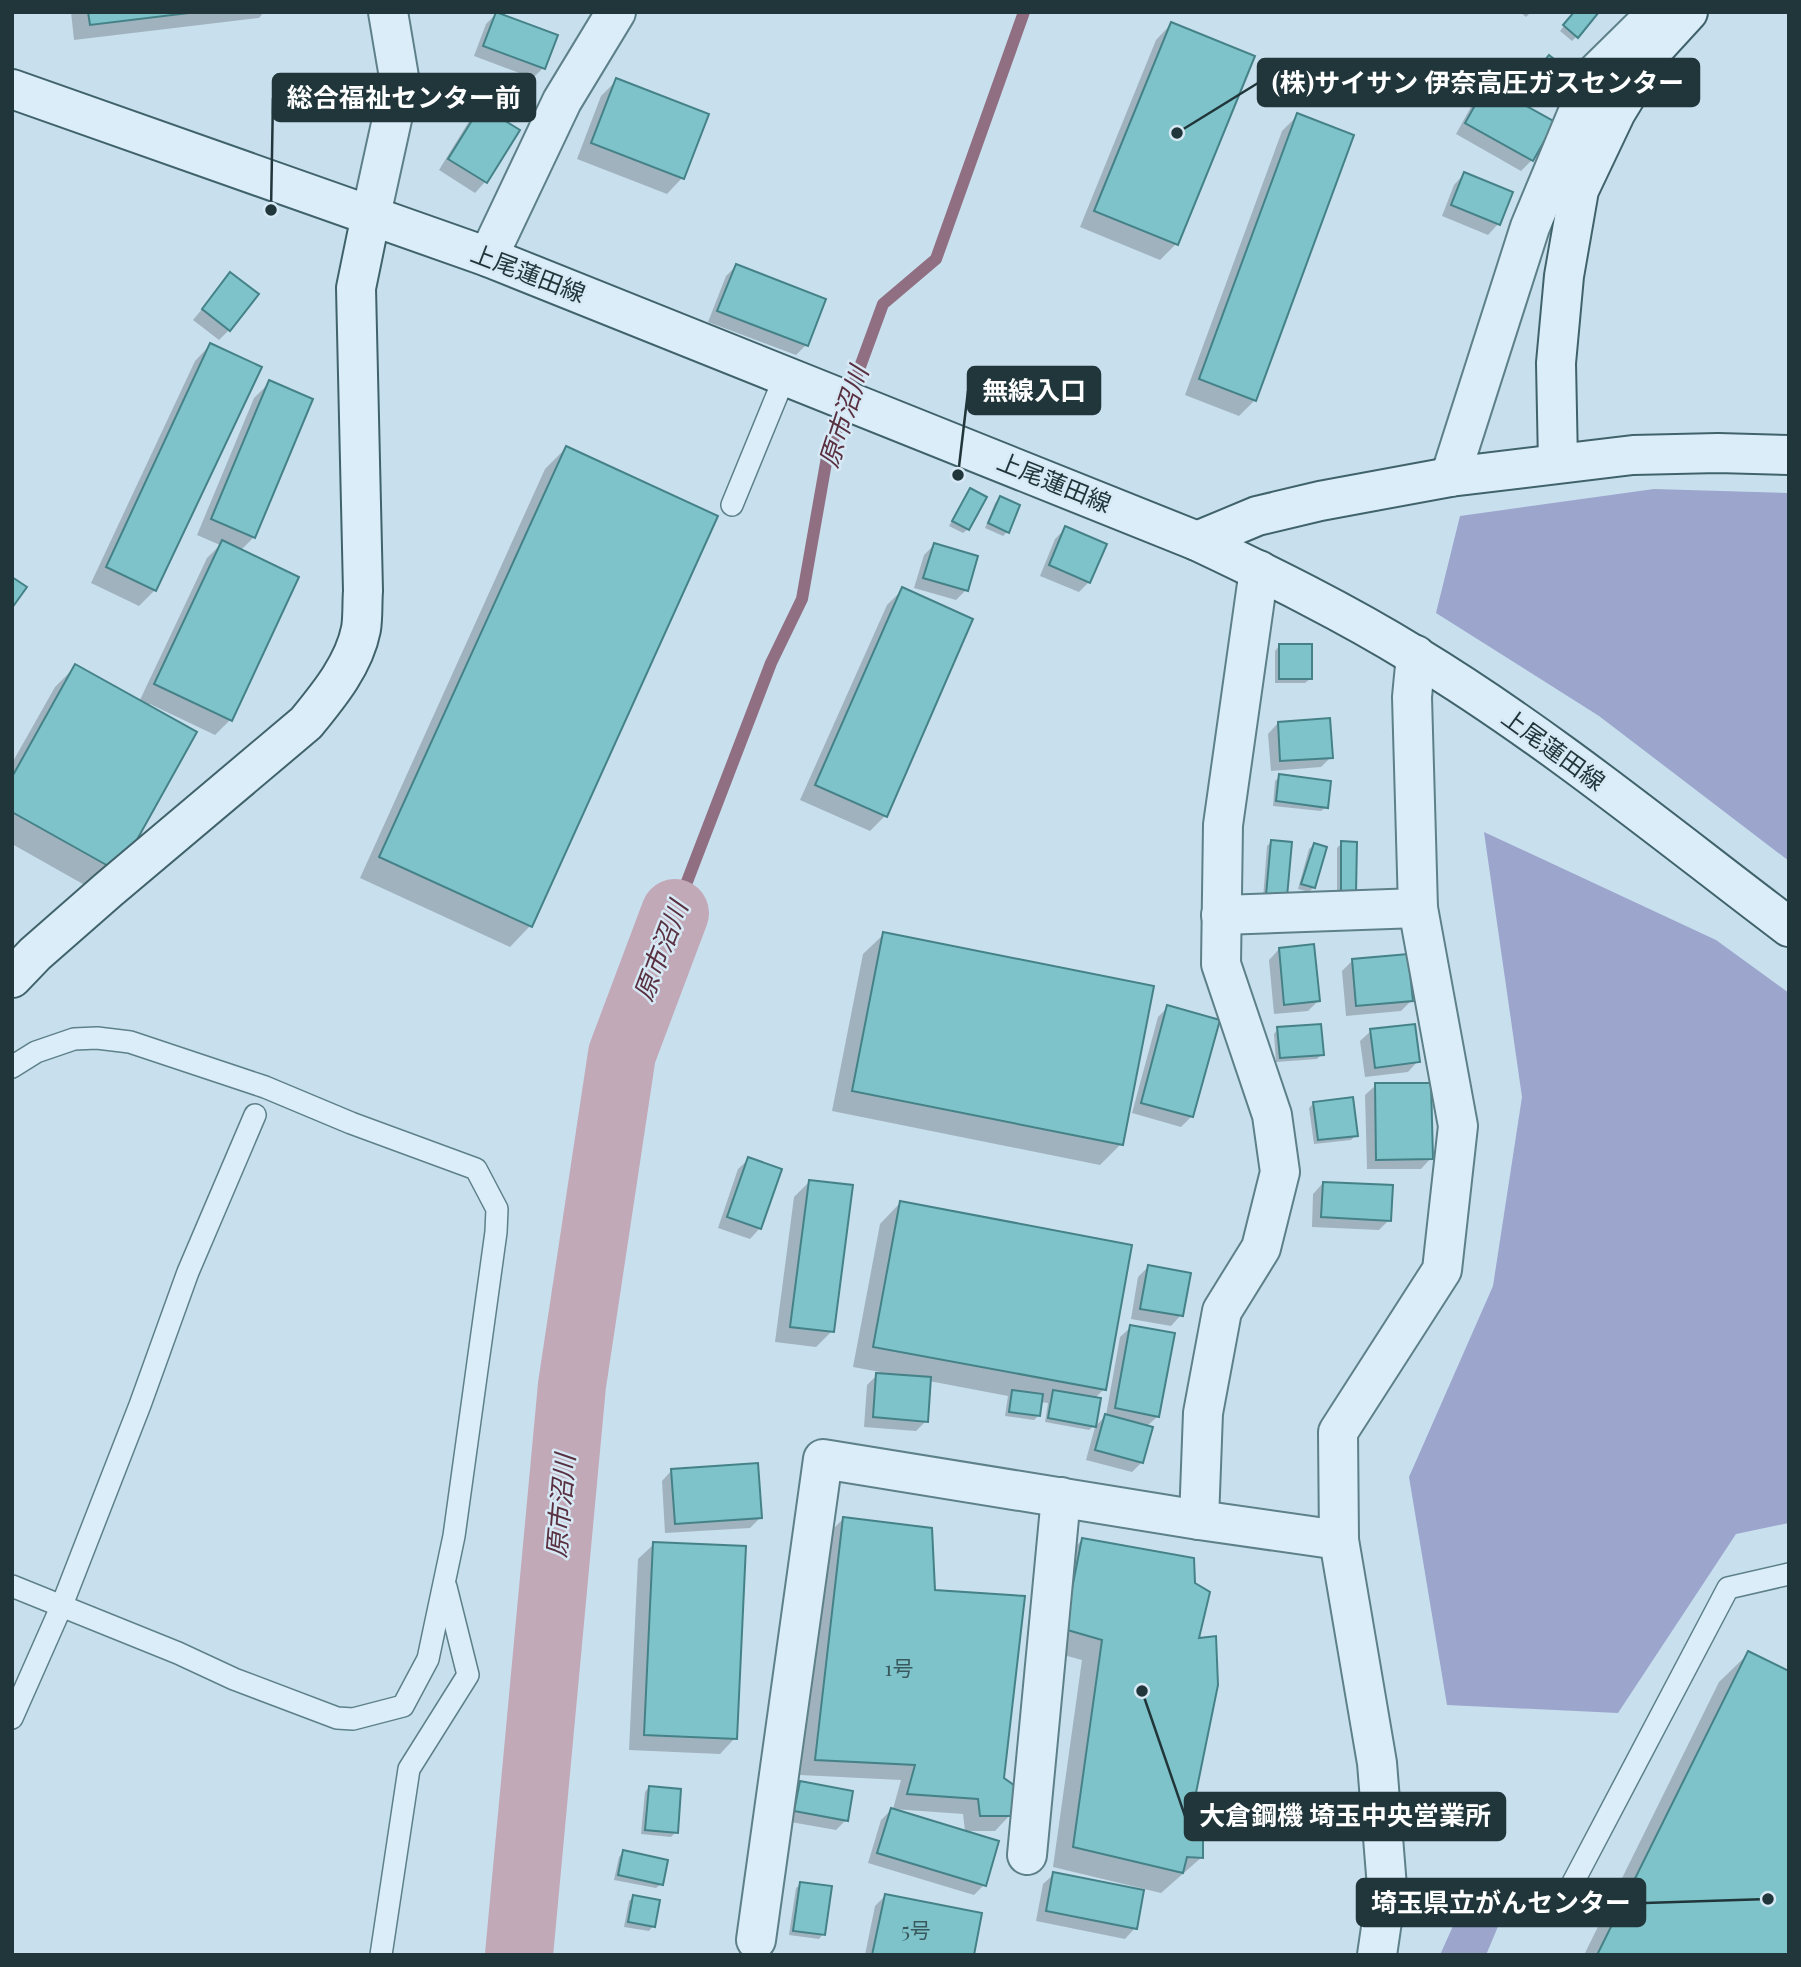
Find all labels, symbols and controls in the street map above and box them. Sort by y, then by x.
callout: (株)サイサン 伊奈高圧ガスセンター [1258,59,1699,106]
text: (株)サイサン 伊奈高圧ガスセンター [1272,64,1684,99]
callout: 総合福祉センター前 [273,74,535,121]
text: 総合福祉センター前 [287,79,521,114]
street label: 上尾蓮田線 [467,236,590,309]
water label: 原市沼川 [810,359,876,471]
callout: 無線入口 [968,367,1100,414]
text: 無線入口 [982,372,1086,407]
street label: 上尾蓮田線 [993,444,1116,518]
street label: 上尾蓮田線 [1496,700,1612,797]
water label: 原市沼川 [625,893,696,1005]
water label: 原市沼川 [538,1450,582,1559]
house number: 1号 [885,1653,913,1681]
callout: 大倉鋼機 埼玉中央営業所 [1185,1793,1505,1840]
text: 大倉鋼機 埼玉中央営業所 [1199,1797,1491,1832]
callout: 埼玉県立がんセンター [1357,1879,1645,1926]
text: 埼玉県立がんセンター [1371,1884,1631,1919]
house number: 5号 [901,1915,931,1943]

